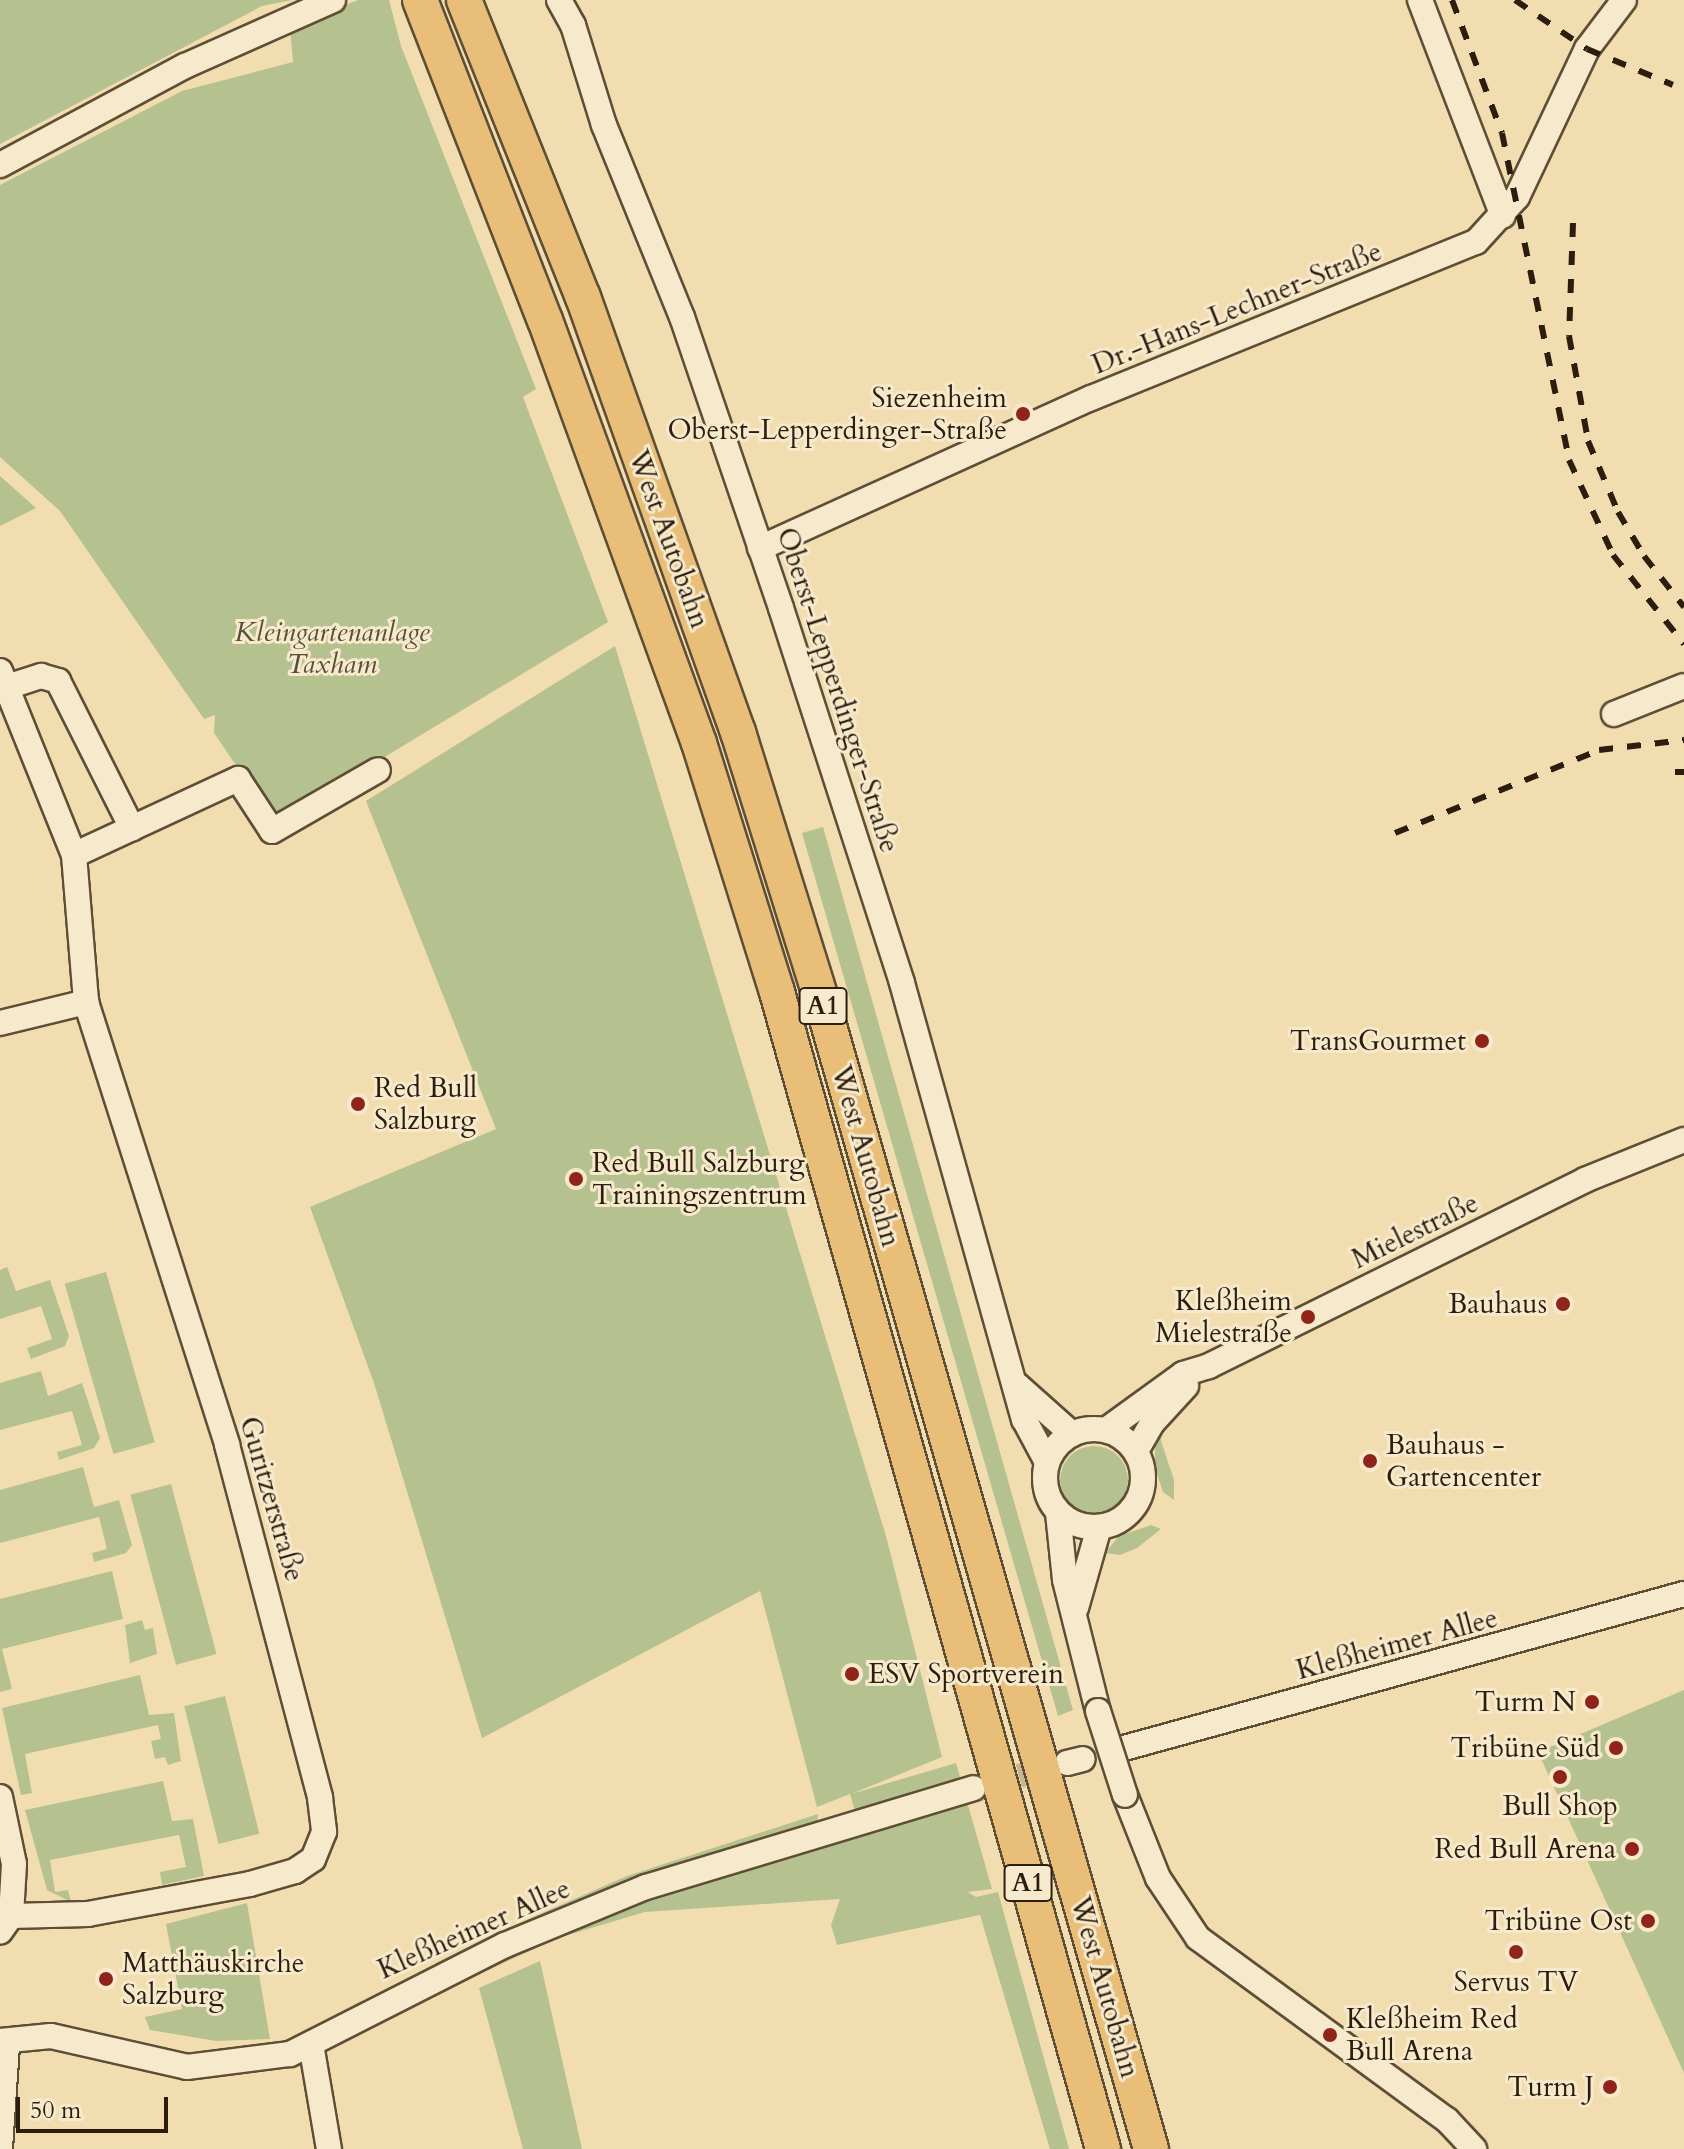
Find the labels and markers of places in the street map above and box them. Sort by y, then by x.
place label: Siezenheim Oberst-Lepperdinger-Straße [667,381,1007,447]
marker: Siezenheim Oberst-Lepperdinger-Straße [1014,405,1032,423]
place label: TransGourmet [1290,1024,1466,1058]
marker: TransGourmet [1473,1032,1491,1050]
place label: Red Bull Salzburg [374,1071,477,1137]
marker: Red Bull Salzburg [349,1095,367,1113]
place label: Red Bull Salzburg Trainingszentrum [592,1146,807,1212]
marker: Red Bull Salzburg Trainingszentrum [567,1170,585,1188]
place label: Kleßheim Mielestraße [1155,1284,1292,1350]
place label: Bauhaus [1448,1287,1547,1321]
marker: Bauhaus [1554,1295,1572,1313]
marker: Kleßheim Mielestraße [1299,1308,1317,1326]
place label: Bauhaus - Gartencenter [1386,1428,1541,1494]
marker: Bauhaus - Gartencenter [1361,1452,1379,1470]
place label: ESV Sportverein [868,1657,1064,1691]
marker: ESV Sportverein [843,1665,861,1683]
place label: Turm N [1475,1685,1576,1719]
marker: Turm N [1583,1693,1601,1711]
place label: Tribüne Süd [1451,1731,1600,1765]
marker: Tribüne Süd [1607,1739,1625,1757]
marker: Bull Shop [1551,1768,1569,1786]
place label: Bull Shop [1502,1789,1618,1823]
place label: Red Bull Arena [1434,1832,1616,1866]
marker: Red Bull Arena [1623,1840,1641,1858]
place label: Tribüne Ost [1484,1904,1632,1938]
marker: Tribüne Ost [1639,1912,1657,1930]
marker: Servus TV [1507,1943,1525,1961]
place label: Matthäuskirche Salzburg [122,1946,305,2012]
place label: Servus TV [1454,1965,1578,1999]
marker: Matthäuskirche Salzburg [97,1970,115,1988]
place label: Kleßheim Red Bull Arena [1346,2002,1518,2068]
marker: Kleßheim Red Bull Arena [1321,2026,1339,2044]
place label: Turm J [1507,2070,1594,2104]
marker: Turm J [1601,2078,1619,2096]

